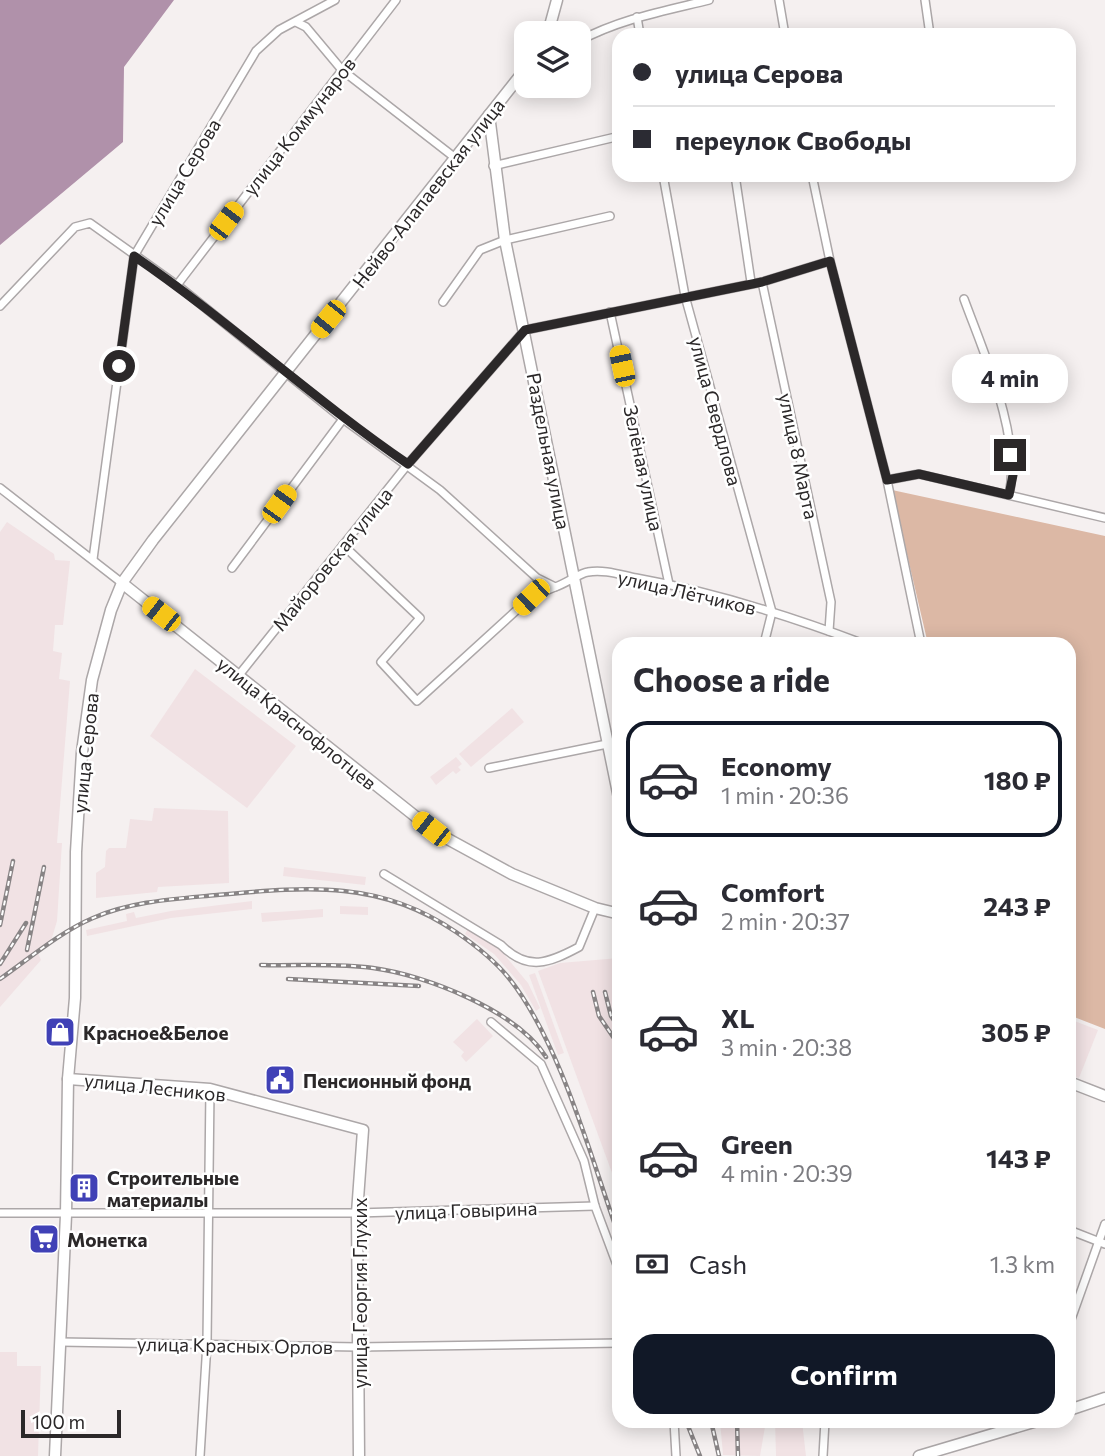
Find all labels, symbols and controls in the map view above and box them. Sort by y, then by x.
map controls [514,21,591,98]
button: layers [514,21,591,98]
street label: улица Коммунаров [238,52,360,200]
text: улица Серова [675,57,843,88]
street label: Нейво-Алапаевская улица [347,94,509,292]
street label: улица Серова [143,114,225,230]
text: переулок Свободы [675,124,911,155]
car [205,198,248,244]
car [307,296,350,342]
street label: улица Свердлова [685,334,747,488]
car [608,343,637,389]
route start [103,350,135,382]
callout: 4 min [952,354,1068,402]
text: 4 min [981,364,1039,392]
street label: Раздельная улица [523,371,575,531]
street label: улица 8 Марта [774,391,824,521]
street label: Зелёная улица [619,403,669,533]
route end [994,439,1026,471]
car [259,481,300,527]
street label: Майоровская улица [267,483,397,635]
street label: улица Лётчиков [616,565,758,619]
car [509,575,554,619]
car [138,593,185,635]
street label: улица Краснофлотцев [213,652,381,794]
text: Choose a ride [633,659,830,699]
street label: улица Серова [67,692,103,814]
icon: car [637,748,700,811]
text: Economy [721,750,832,781]
text: 180 ₽ [984,764,1051,795]
text: 1 min · 20:36 [721,781,849,809]
car [408,808,455,850]
icon: car [637,874,700,937]
text: Comfort [721,876,824,907]
text: 243 ₽ [983,890,1051,921]
text: 2 min · 20:37 [721,907,850,935]
icon: car [637,1000,700,1063]
text: XL [721,1002,755,1033]
shop icon: Красное&Белое [43,1015,77,1049]
text: 305 ₽ [981,1016,1051,1047]
place label: Красное&Белое [83,1021,228,1044]
text: 3 min · 20:38 [721,1033,852,1061]
public building icon: Пенсионный фонд [263,1063,297,1097]
street label: улица Лесников [83,1068,227,1106]
place label: Пенсионный фонд [303,1069,471,1092]
icon: car [637,1126,700,1189]
text: Green [721,1128,793,1159]
text: 143 ₽ [986,1142,1051,1173]
text: 4 min · 20:39 [721,1159,853,1187]
place label: Строительные материалы [107,1166,239,1211]
building icon: Строительные материалы [67,1171,101,1205]
street label: улица Говырина [394,1196,538,1224]
street label: улица Георгия Глухих [348,1198,371,1389]
supermarket icon: Монетка [27,1222,61,1256]
place label: Монетка [67,1228,148,1251]
icon: cash [633,1245,671,1283]
text: Cash [689,1248,747,1279]
text: 1.3 km [990,1250,1055,1278]
street label: улица Красных Орлов [137,1332,333,1358]
button: Confirm [633,1334,1055,1414]
scale bar [21,1407,121,1439]
text: 100 m [32,1410,85,1433]

